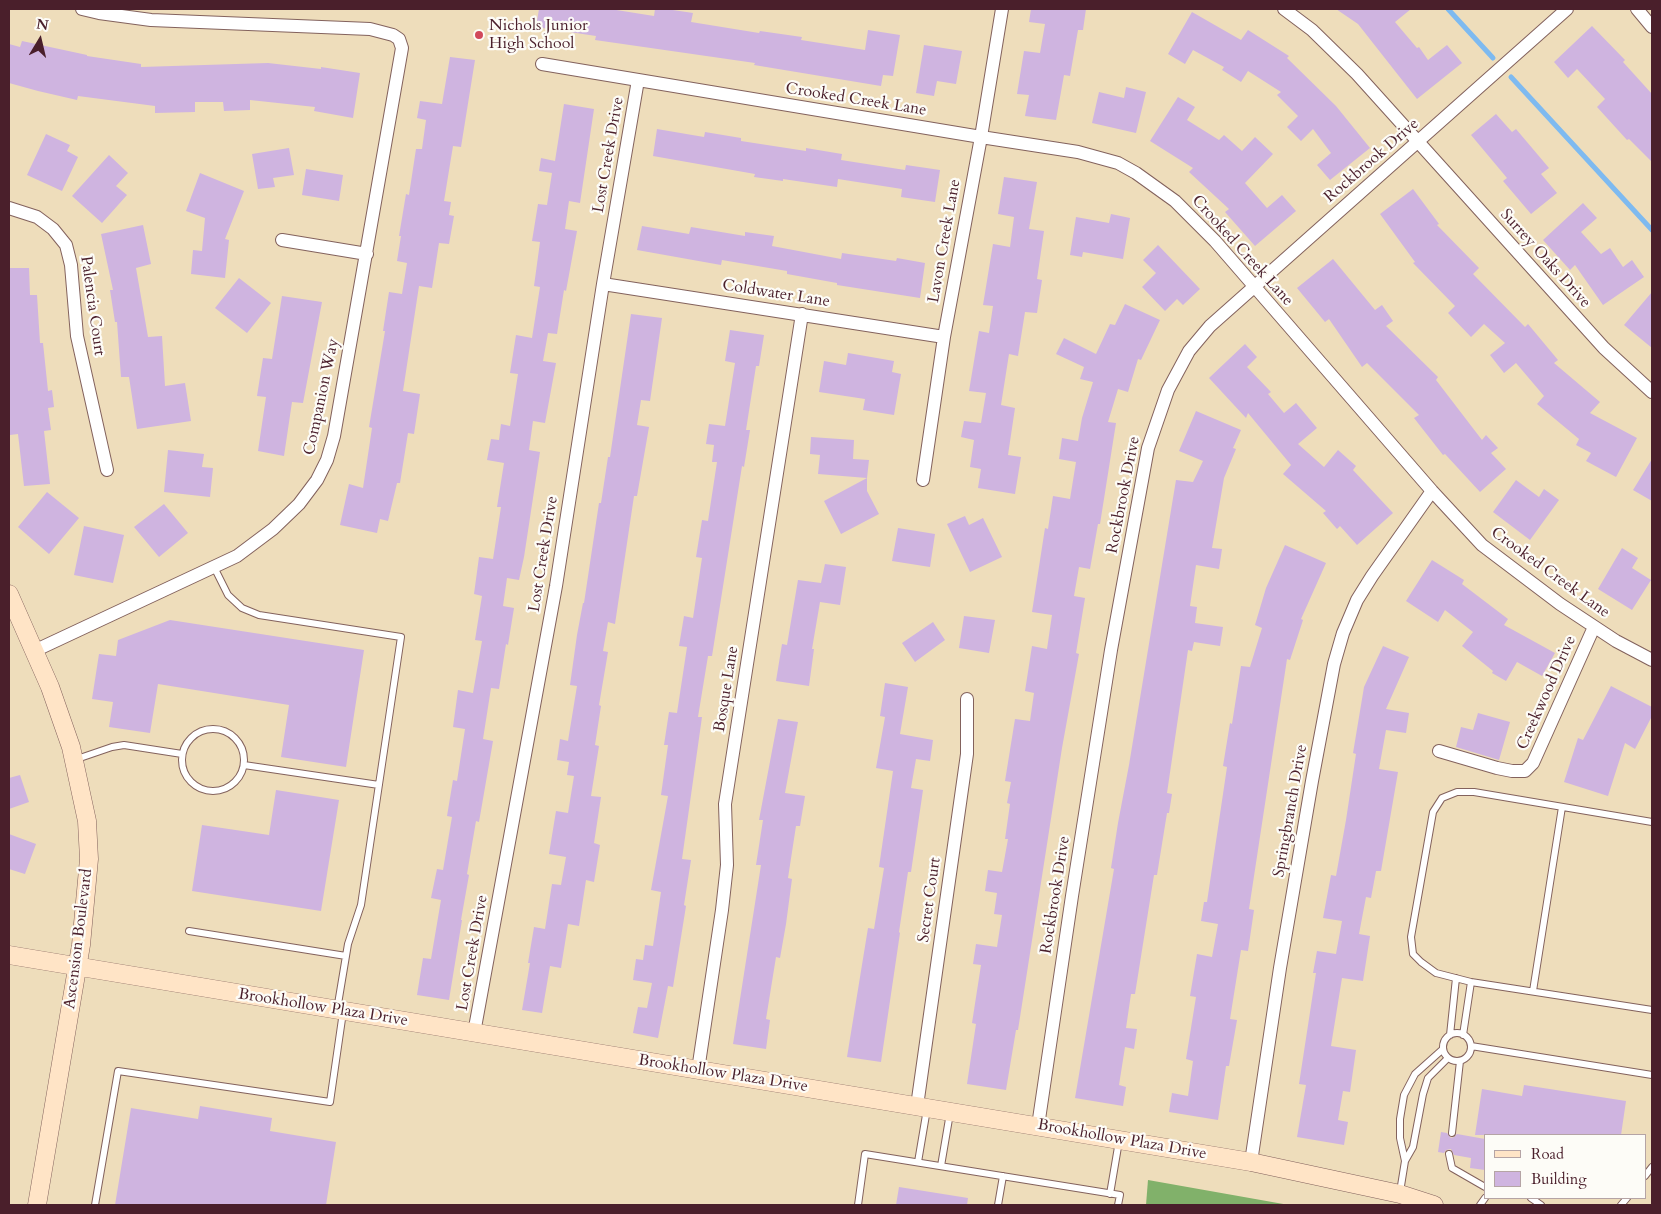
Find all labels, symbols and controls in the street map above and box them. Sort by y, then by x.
text: N [35,14,50,35]
north arrow [15,15,65,65]
place label: Nichols Junior High School [489,16,588,54]
marker: Nichols Junior High School [473,29,485,41]
street label: Crooked Creek Lane [784,79,928,121]
street label: Lost Creek Drive [589,96,629,214]
street label: Rockbrook Drive [1321,115,1423,207]
street label: Lavon Creek Lane [925,178,965,304]
street label: Crooked Creek Lane [1187,192,1297,310]
street label: Surrey Oaks Drive [1496,206,1594,312]
street label: Palencia Court [76,255,108,357]
street label: Coldwater Lane [721,276,831,312]
street label: Companion Way [300,337,344,457]
street label: Rockbrook Drive [1103,435,1145,555]
street label: Lost Creek Drive [525,495,563,613]
street label: Crooked Creek Lane [1487,523,1613,623]
street label: Creekwood Drive [1513,633,1581,753]
street label: Bosque Lane [711,645,743,733]
street label: Springbranch Drive [1270,743,1312,879]
street label: Rockbrook Drive [1037,835,1075,955]
street label: Secret Court [915,856,945,944]
street label: Ascension Boulevard [61,868,97,1010]
street label: Lost Creek Drive [453,894,493,1012]
street label: Brookhollow Plaza Drive [237,985,409,1031]
street label: Brookhollow Plaza Drive [637,1051,809,1097]
street label: Brookhollow Plaza Drive [1036,1116,1208,1164]
legend [1484,1134,1646,1199]
text: Road [1531,1144,1564,1164]
text: Building [1531,1169,1587,1189]

